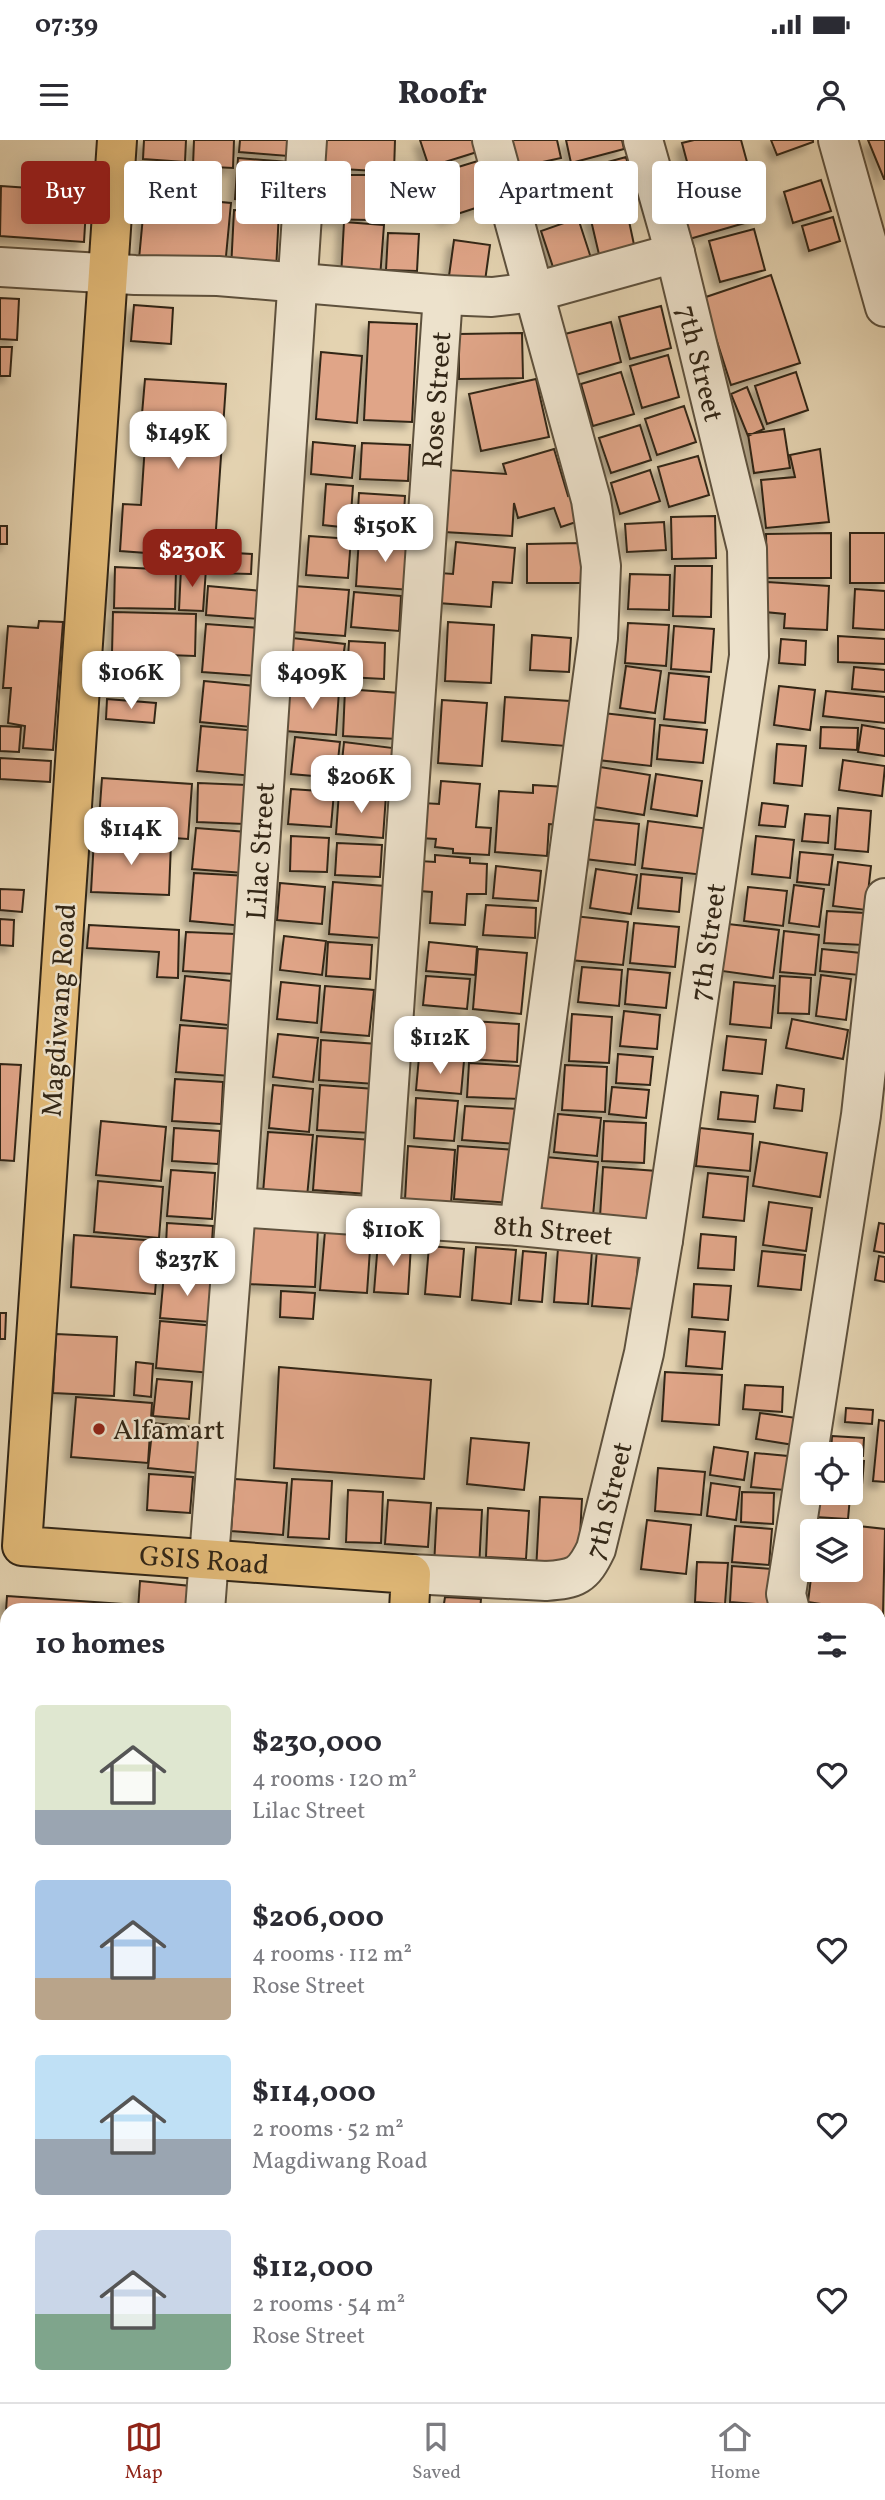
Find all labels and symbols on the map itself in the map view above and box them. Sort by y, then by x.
street label: 7th Street [665,301,732,426]
street label: Rose Street [414,330,462,470]
pin: $149K [129,412,227,471]
pin: $150K [336,504,434,564]
pin: $230K [143,530,241,589]
pin: $106K [82,652,180,711]
pin: $409K [263,652,361,711]
pin: $206K [312,756,410,815]
street label: Lilac Street [238,781,286,921]
pin: $114K [82,808,180,867]
street label: 7th Street [681,881,737,1004]
street label: Magdiwang Road [34,902,87,1118]
pin: $112K [391,1016,489,1076]
street label: 8th Street [492,1207,614,1257]
pin: $110K [344,1208,442,1268]
pin: $237K [138,1238,236,1298]
place label: Alfamart [113,1412,225,1451]
marker: Alfamart [91,1421,107,1437]
street label: 7th Street [577,1438,644,1567]
street label: GSIS Road [138,1537,270,1586]

